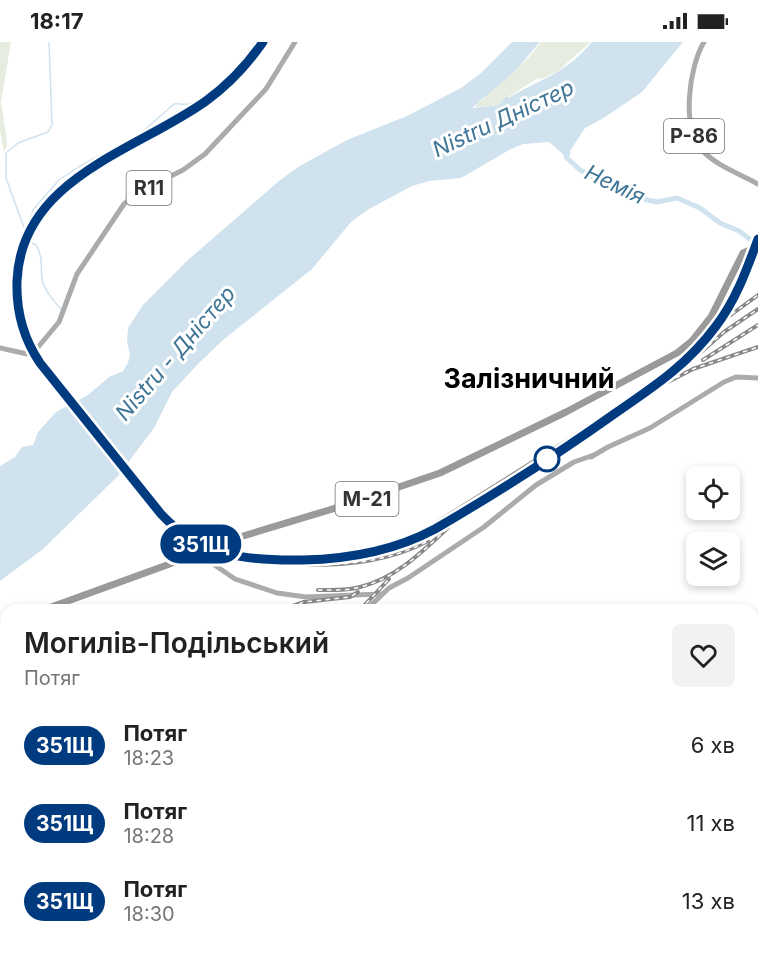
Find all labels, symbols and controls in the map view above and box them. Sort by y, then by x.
text: 18:17 [30,8,83,34]
water label: Nistru Дністер [428,74,578,162]
road number: Р-86 [664,119,724,153]
water label: Немія [581,159,649,209]
road number: R11 [126,171,172,205]
water label: Nistru - Дністер [110,280,240,426]
district label: Залізничний [443,362,615,395]
unlabelled marker [534,446,560,472]
map controls [686,466,740,586]
button: locate [686,466,740,520]
road number: М-21 [336,482,398,516]
line badge: 351Щ [159,524,243,564]
text: 351Щ [172,532,230,557]
button: layers [686,532,740,586]
button: heart [672,624,735,687]
text: Могилів-Подільський [24,626,329,660]
text: Потяг [24,666,80,690]
text: Потяг [123,720,187,746]
text: 6 хв [691,732,735,758]
text: 351Щ [36,733,93,758]
text: 18:23 [123,746,174,770]
text: Потяг [123,798,187,824]
text: 11 хв [686,810,735,836]
text: 351Щ [36,811,93,836]
text: 18:28 [123,824,174,848]
text: Потяг [123,876,187,902]
text: 13 хв [682,888,735,914]
text: 351Щ [36,889,93,914]
text: 18:30 [123,902,175,926]

